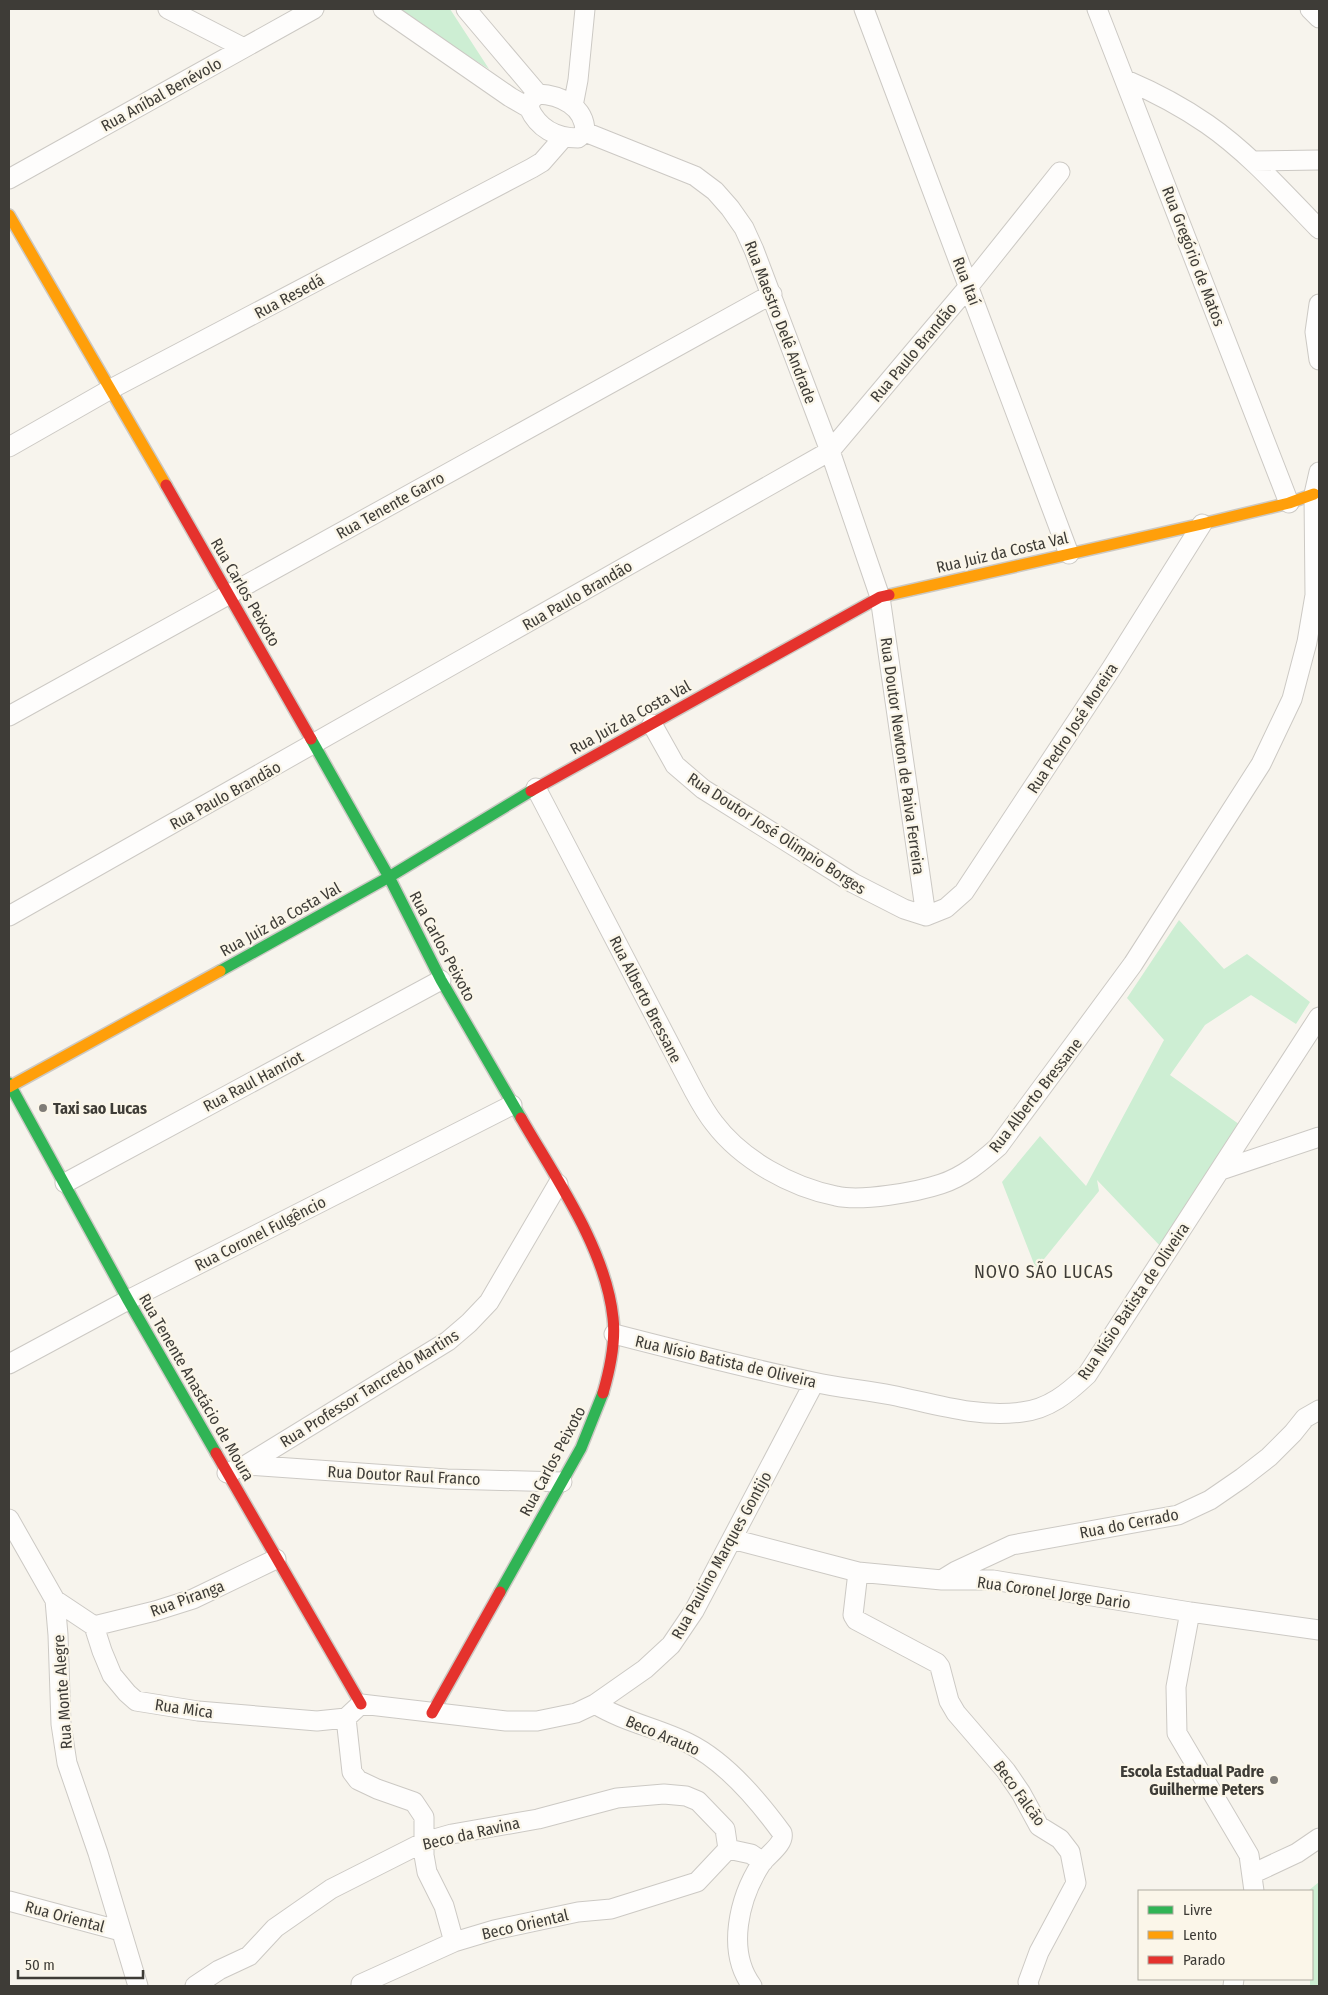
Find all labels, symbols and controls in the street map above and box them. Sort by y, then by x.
street label: Rua Aníbal Benévolo [98,53,225,135]
street label: Rua Gregório de Matos [1158,184,1229,329]
street label: Rua Maestro Delê Andrade [741,238,820,406]
street label: Rua Itaí [949,254,984,308]
street label: Rua Resedá [251,270,327,323]
street label: Rua Paulo Brandão [866,299,960,406]
street label: Rua Tenente Garro [333,468,448,543]
street label: Rua Juiz da Costa Val [934,528,1070,577]
street label: Rua Carlos Peixoto [207,535,284,650]
street label: Rua Paulo Brandão [519,556,636,635]
street label: Rua Doutor Newton de Paiva Ferreira [876,636,929,876]
street label: Rua Pedro José Moreira [1023,659,1122,797]
street label: Rua Juiz da Costa Val [567,676,694,758]
street label: Rua Paulo Brandão [167,757,284,834]
street label: Rua Doutor José Olimpio Borges [684,769,870,898]
street label: Rua Juiz da Costa Val [217,878,344,960]
street label: Rua Carlos Peixoto [406,888,480,1004]
street label: Rua Alberto Bressane [605,933,686,1066]
street label: Rua Alberto Bressane [985,1034,1086,1156]
street label: Rua Raul Hanriot [200,1047,307,1116]
place label: Taxi sao Lucas [53,1099,147,1118]
marker: Taxi sao Lucas [37,1102,49,1114]
street label: Rua Coronel Fulgêncio [191,1192,329,1275]
street label: Rua Nísio Batista de Oliveira [1074,1219,1193,1383]
district label: NOVO SÃO LUCAS [974,1261,1114,1283]
street label: Rua Tenente Anastácio de Moura [135,1290,258,1484]
street label: Rua Professor Tancredo Martins [276,1325,462,1451]
street label: Rua Nísio Batista de Oliveira [633,1331,819,1392]
street label: Rua Carlos Peixoto [515,1403,589,1519]
street label: Rua Doutor Raul Franco [327,1462,481,1489]
street label: Rua Paulino Marques Gontijo [667,1468,776,1642]
street label: Rua do Cerrado [1078,1505,1180,1542]
street label: Rua Coronel Jorge Dario [976,1572,1132,1613]
street label: Rua Piranga [148,1576,227,1621]
street label: Rua Monte Alegre [49,1634,76,1750]
street label: Rua Mica [154,1695,214,1722]
street label: Beco Arauto [623,1711,703,1760]
street label: Beco Falcão [990,1757,1050,1830]
place label: Escola Estadual Padre Guilherme Peters [1120,1762,1264,1799]
marker: Escola Estadual Padre Guilherme Peters [1268,1774,1280,1786]
street label: Beco da Ravina [421,1813,522,1854]
legend [1138,1890,1313,1980]
street label: Rua Oriental [23,1897,107,1936]
text: Livre [1183,1901,1212,1919]
street label: Beco Oriental [480,1905,570,1944]
text: Lento [1183,1926,1217,1944]
scale bar [18,1948,142,1980]
text: Parado [1183,1951,1226,1969]
text: 50 m [25,1956,55,1974]

